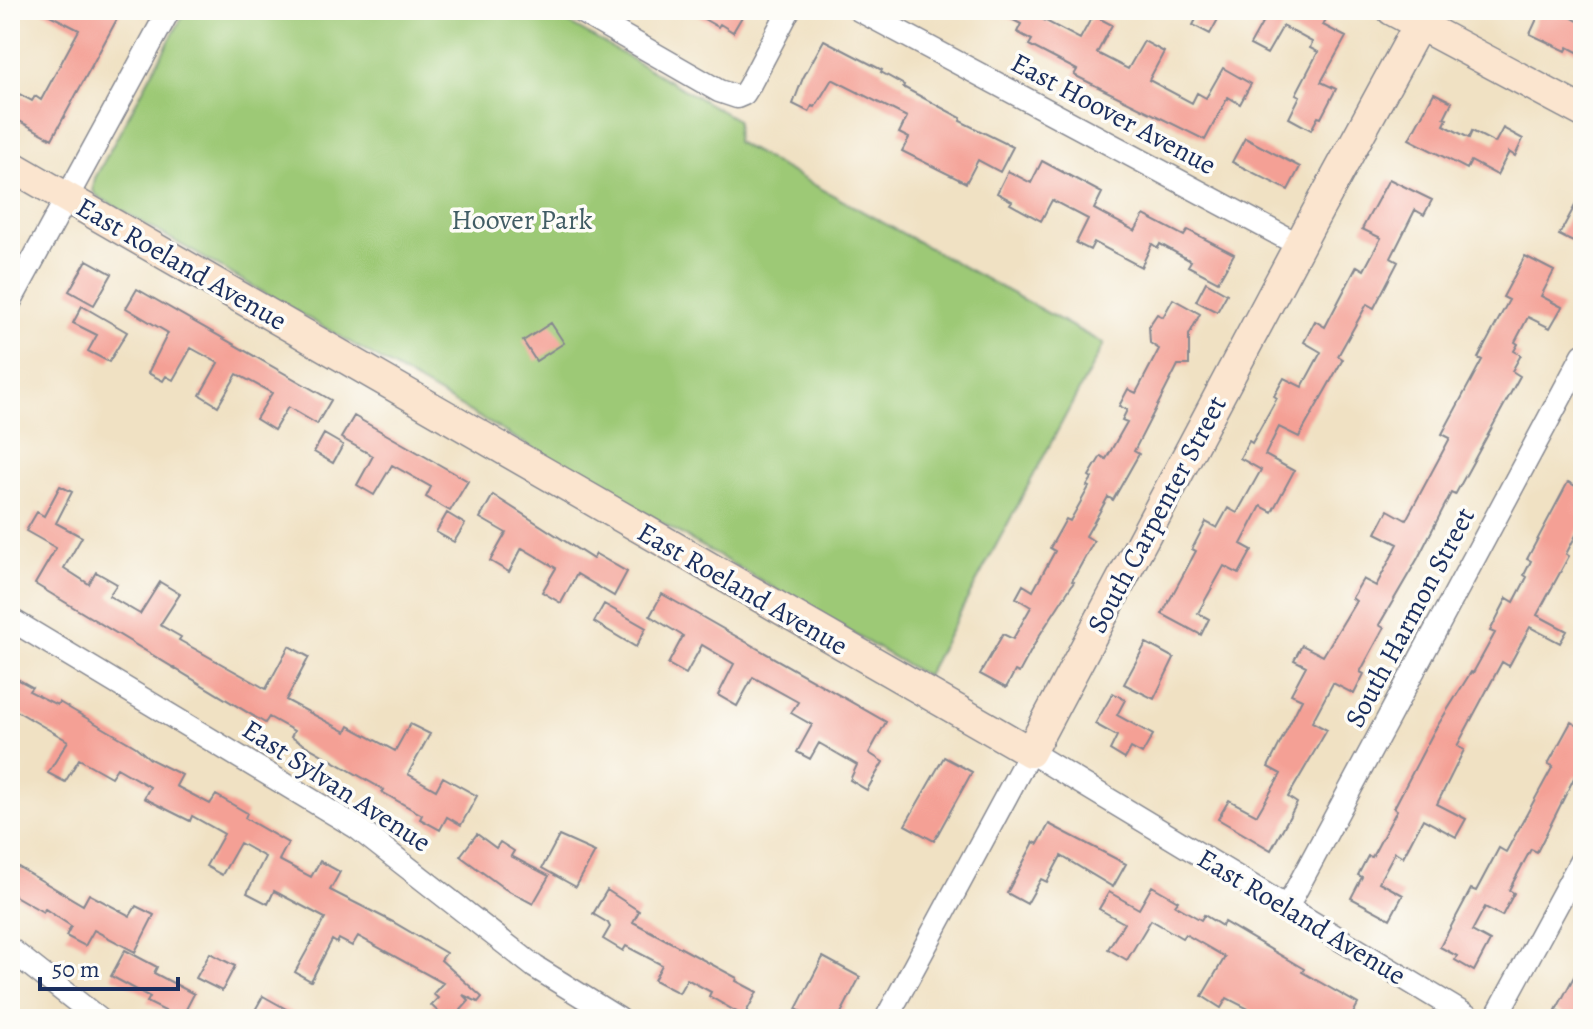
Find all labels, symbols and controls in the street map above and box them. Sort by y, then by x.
street label: East Hoover Avenue [1004,44,1223,184]
street label: East Roeland Avenue [69,188,294,340]
park label: Hoover Park [451,201,593,239]
street label: South Carpenter Street [1078,389,1236,640]
street label: South Harmon Street [1336,501,1484,734]
street label: East Roeland Avenue [630,513,855,665]
street label: East Sylvan Avenue [235,711,438,861]
street label: East Roeland Avenue [1190,840,1413,994]
scale bar [40,941,178,991]
text: 50 m [52,953,100,985]

